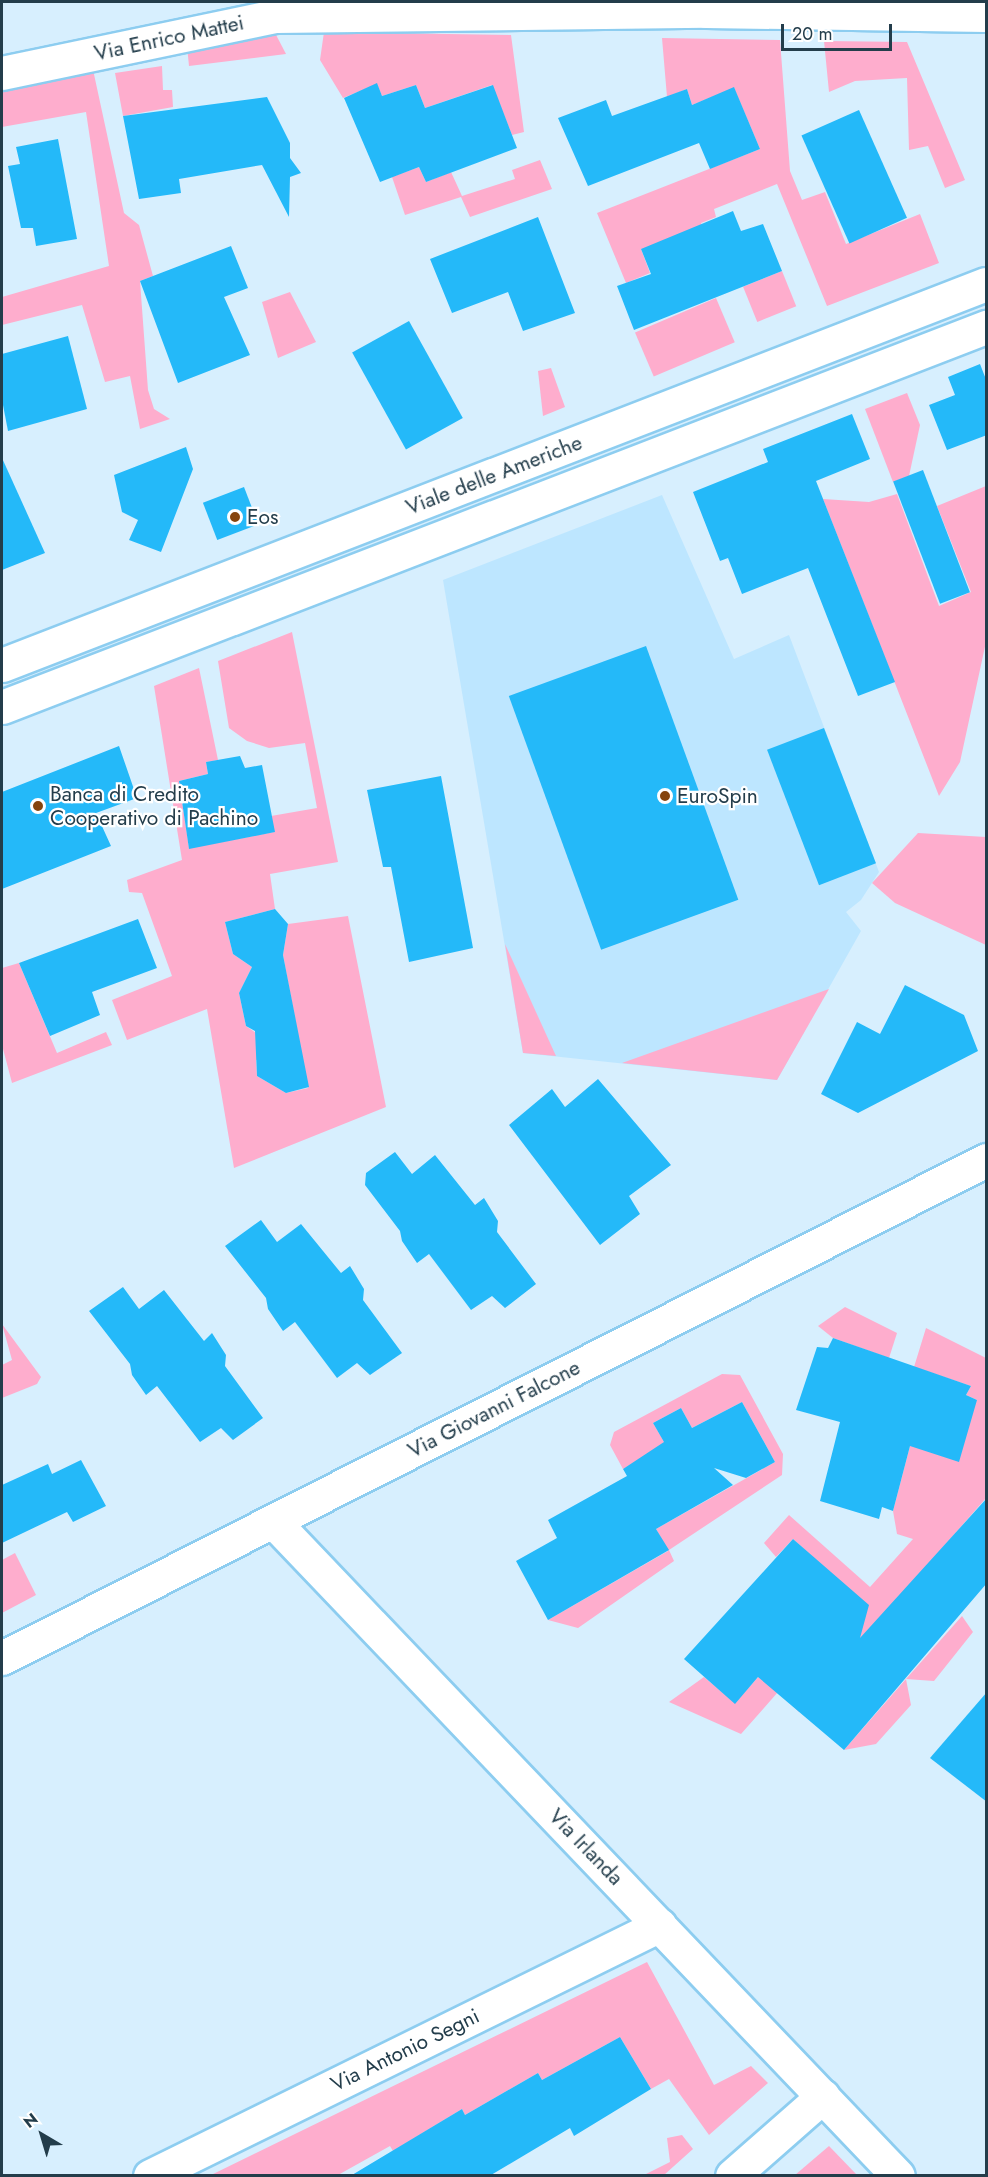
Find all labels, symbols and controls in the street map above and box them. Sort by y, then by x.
street label: Via Enrico Mattei [92,10,246,66]
scale bar [784,12,895,50]
text: 20 m [792,21,832,47]
street label: Viale delle Americhe [402,430,586,520]
place label: Eos [247,504,278,530]
marker: Eos [228,510,242,524]
place label: Banca di Credito Cooperativo di Pachino [50,781,258,831]
place label: EuroSpin [677,783,758,809]
marker: EuroSpin [658,789,672,803]
marker: Banca di Credito Cooperativo di Pachino [31,799,45,813]
street label: Via Giovanni Falcone [404,1355,584,1463]
street label: Via Irlanda [544,1804,628,1890]
street label: Via Antonio Segni [327,2003,483,2097]
north arrow [12,2105,72,2165]
text: N [19,2107,43,2133]

